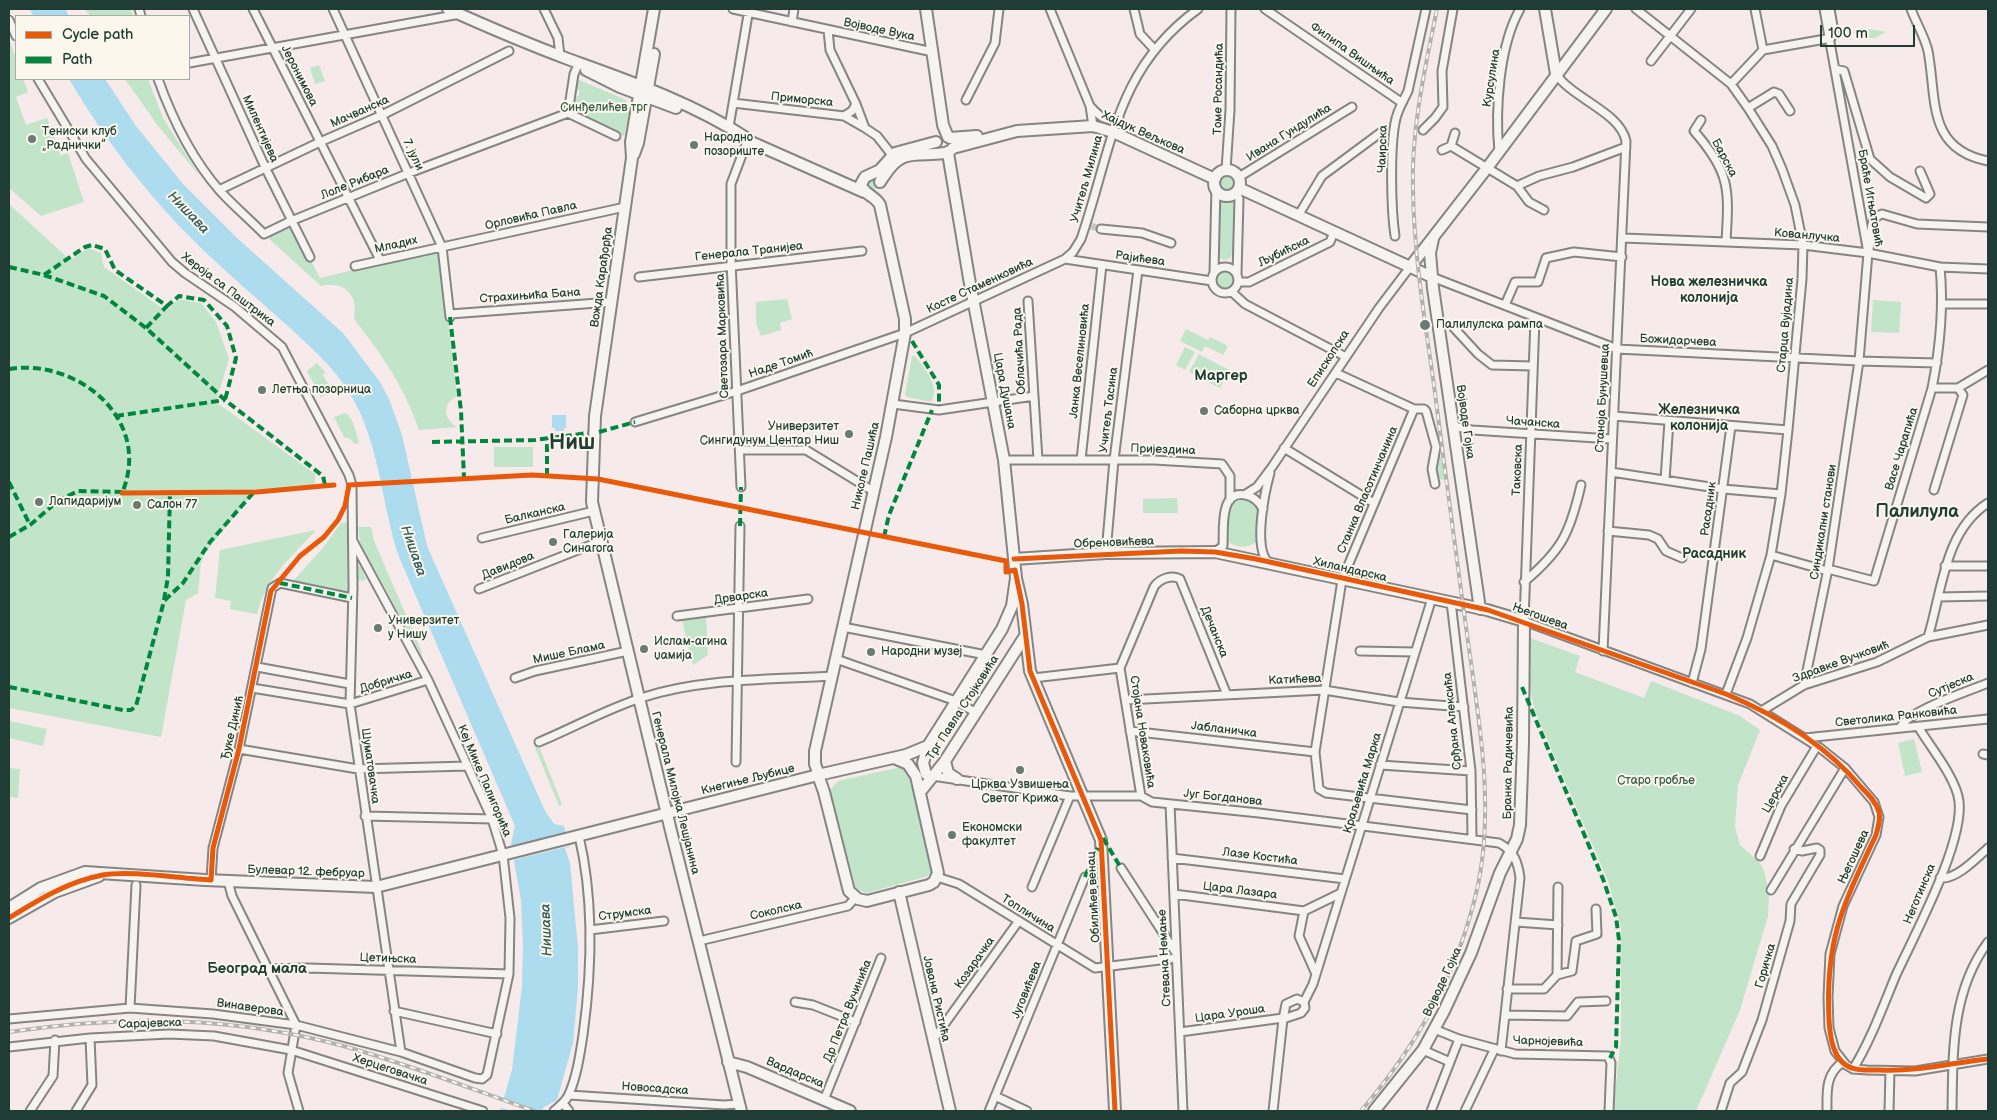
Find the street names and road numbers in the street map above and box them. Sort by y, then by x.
street label: Војводе Вука [842,15,916,45]
street label: Филипа Вишњића [1307,20,1397,88]
street label: Јеронимова [278,43,320,109]
street label: Томе Росандића [1211,43,1227,135]
street label: Курсулина [1480,48,1504,108]
street label: Приморска [770,90,834,110]
street label: Милентијева [239,93,281,165]
street label: Мачванска [328,93,392,131]
street label: Ивана Гундулића [1244,101,1334,165]
street label: Хајдук Вељкова [1099,108,1187,158]
street label: Чаирска [1375,125,1391,173]
street label: Учитељ Милина [1068,134,1106,224]
street label: Барска [1708,136,1740,180]
street label: 7. јули [399,137,427,173]
street label: Браће Игњатовић [1854,148,1886,248]
street label: Лоле Рибара [319,163,391,203]
street label: Орловића Павла [484,198,578,234]
street label: Вожда Карађорђа [588,226,616,328]
street label: Кованлучка [1774,226,1840,246]
street label: Младих [373,233,419,257]
street label: Љубићска [1256,233,1312,271]
street label: Генерала Транијеа [694,239,804,265]
street label: Рајићева [1114,248,1166,270]
street label: Хероја са Паштрика [178,250,278,330]
street label: Косте Стаменковића [924,255,1036,317]
street label: Светозара Марковића [714,273,732,399]
street label: Старца Вујадина [1775,277,1797,373]
street label: Страхињића Бана [479,285,581,307]
street label: Јанка Веселиновића [1067,303,1093,419]
street label: Облачића Рада [1011,307,1029,395]
street label: Епископска [1305,327,1353,391]
street label: Божидарчева [1639,332,1717,350]
street label: Станоја Бунушевца [1593,343,1613,453]
street label: Наде Томић [747,346,815,382]
street label: Цара Душана [990,352,1018,430]
street label: Учитељ Тасина [1097,366,1121,454]
street label: Војводе Гојка [1453,384,1477,460]
street label: Васе Чарапића [1883,406,1921,492]
street label: Чачанска [1505,414,1561,432]
street label: Николе Пашића [849,421,883,511]
street label: Станка Власотинчанина [1335,424,1401,556]
street label: Пријездина [1130,442,1196,458]
street label: Таковска [1510,444,1526,496]
street label: Синдикални станови [1808,463,1840,581]
street label: Расадник [1698,481,1720,537]
street label: Балканска [503,500,567,528]
street label: Обреновићева [1073,534,1155,552]
street label: Давидова [480,549,536,583]
street label: Хиландарска [1312,555,1388,585]
street label: Дрварска [713,586,769,608]
street label: Његошева [1510,600,1570,634]
street label: Дечанска [1197,604,1231,660]
street label: Мише Блама [532,638,606,668]
street label: Здравке Вучковић [1791,638,1891,686]
street label: Трг Павла Стојковића [924,653,1002,763]
street label: Добричка [358,667,414,697]
street label: Сутјеска [1926,670,1976,702]
street label: Срђана Алексића [1441,671,1465,771]
street label: Катићева [1268,672,1322,688]
street label: Стојана Новаковића [1126,675,1158,789]
street label: Ђуке Динић [219,694,247,762]
street label: Светолика Ранковића [1834,703,1958,731]
street label: Бранка Радичевића [1501,706,1517,820]
street label: Генерала Милојка Лешјанина [648,710,702,876]
street label: Јабланичка [1190,719,1258,741]
street label: Кеј Мике Палигорића [454,723,514,839]
street label: Шуматовачка [358,727,382,805]
street label: Краљевића Марка [1341,731,1385,835]
street label: Кнегиње Љубице [700,761,796,799]
street label: Церска [1760,772,1792,816]
street label: Југ Богданова [1183,787,1263,809]
street label: Његошева [1835,828,1873,886]
street label: Лазе Костића [1222,845,1298,869]
street label: Обилићев венац [1084,851,1104,943]
street label: Неготинска [1901,862,1939,926]
street label: Булевар 12. фебруар [247,863,365,881]
street label: Цара Лазара [1202,879,1278,903]
street label: Топличина [999,892,1057,936]
street label: Соколска [749,898,803,924]
street label: Струмска [598,904,652,924]
street label: Стевана Немање [1155,909,1175,1007]
street label: Козарачка [952,934,998,992]
street label: Горичка [1753,942,1779,990]
street label: Војводе Гојка [1421,945,1465,1019]
street label: Цетињска [359,951,417,967]
street label: Јована Ристића [919,955,953,1043]
street label: Др Петра Вучинића [821,958,875,1064]
street label: Југовићева [1009,959,1045,1021]
street label: Винаверова [216,996,284,1020]
street label: Цара Уроша [1194,1002,1266,1026]
street label: Сарајевска [118,1016,182,1032]
street label: Чарнојевића [1513,1034,1583,1050]
street label: Херцеговачка [351,1051,429,1089]
street label: Вардарска [764,1054,826,1092]
street label: Новосадска [621,1079,689,1099]

